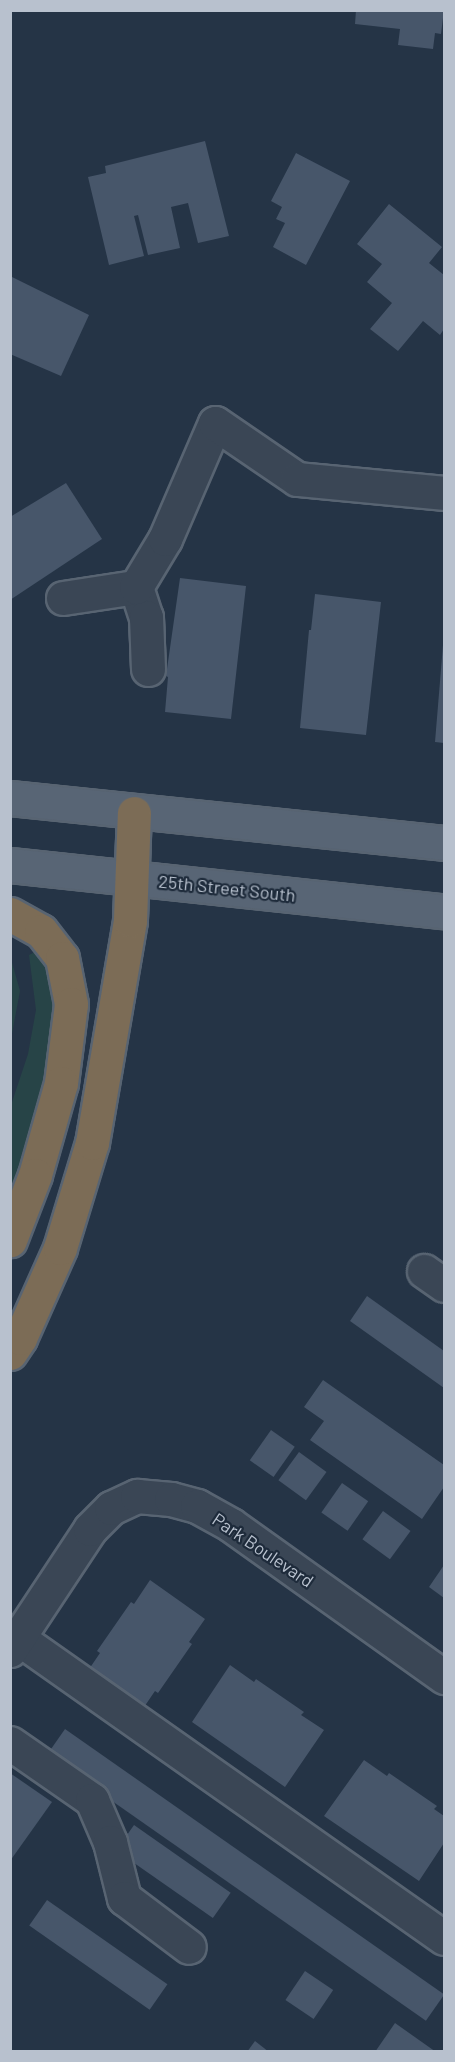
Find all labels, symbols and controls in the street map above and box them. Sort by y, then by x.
street label: 25th Street South [157,870,297,906]
street label: Park Boulevard [208,1508,318,1592]

